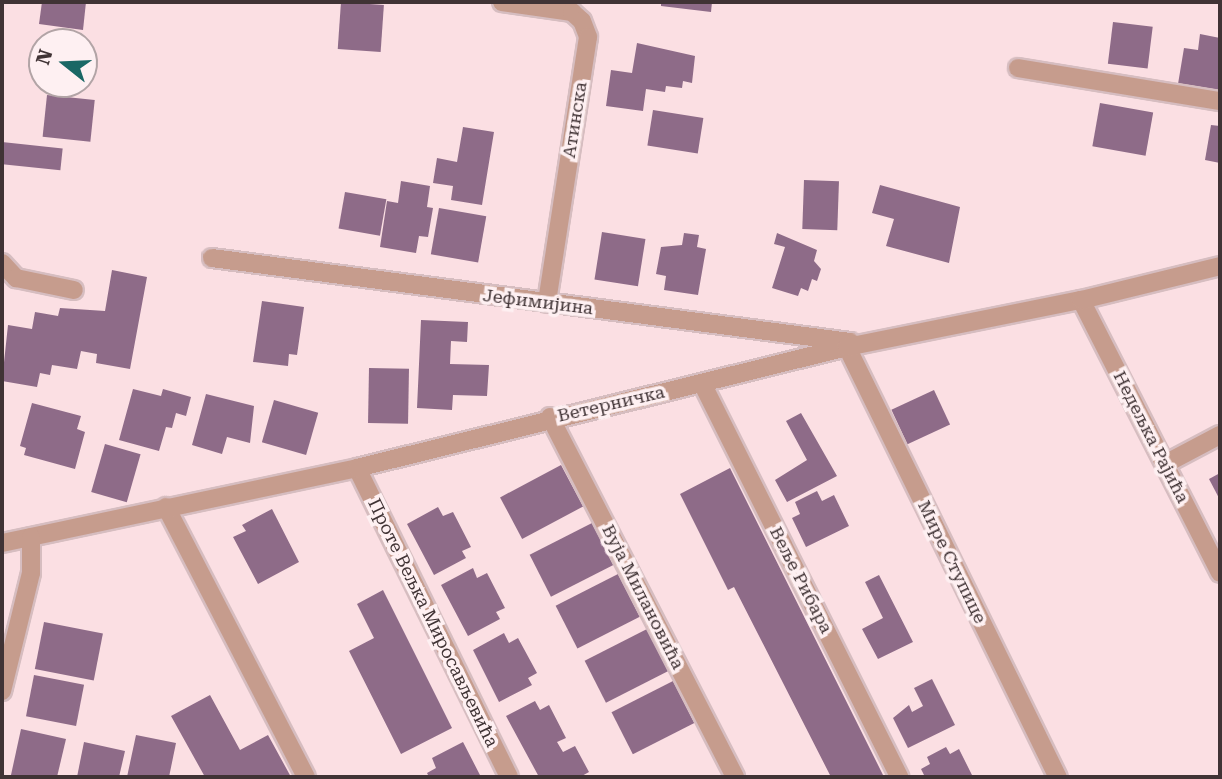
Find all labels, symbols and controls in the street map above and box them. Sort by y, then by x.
north arrow [28,28,98,98]
text: N [31,46,58,67]
street label: Атинска [558,80,592,160]
street label: Јефимијина [482,285,594,319]
street label: Недељка Рајића [1108,367,1194,507]
street label: Ветерничка [555,381,667,427]
street label: Проте Вељка Миросављевића [363,495,503,751]
street label: Мире Ступице [913,497,991,627]
street label: Вуја Милановића [597,521,689,673]
street label: Веље Рибара [765,523,837,637]

